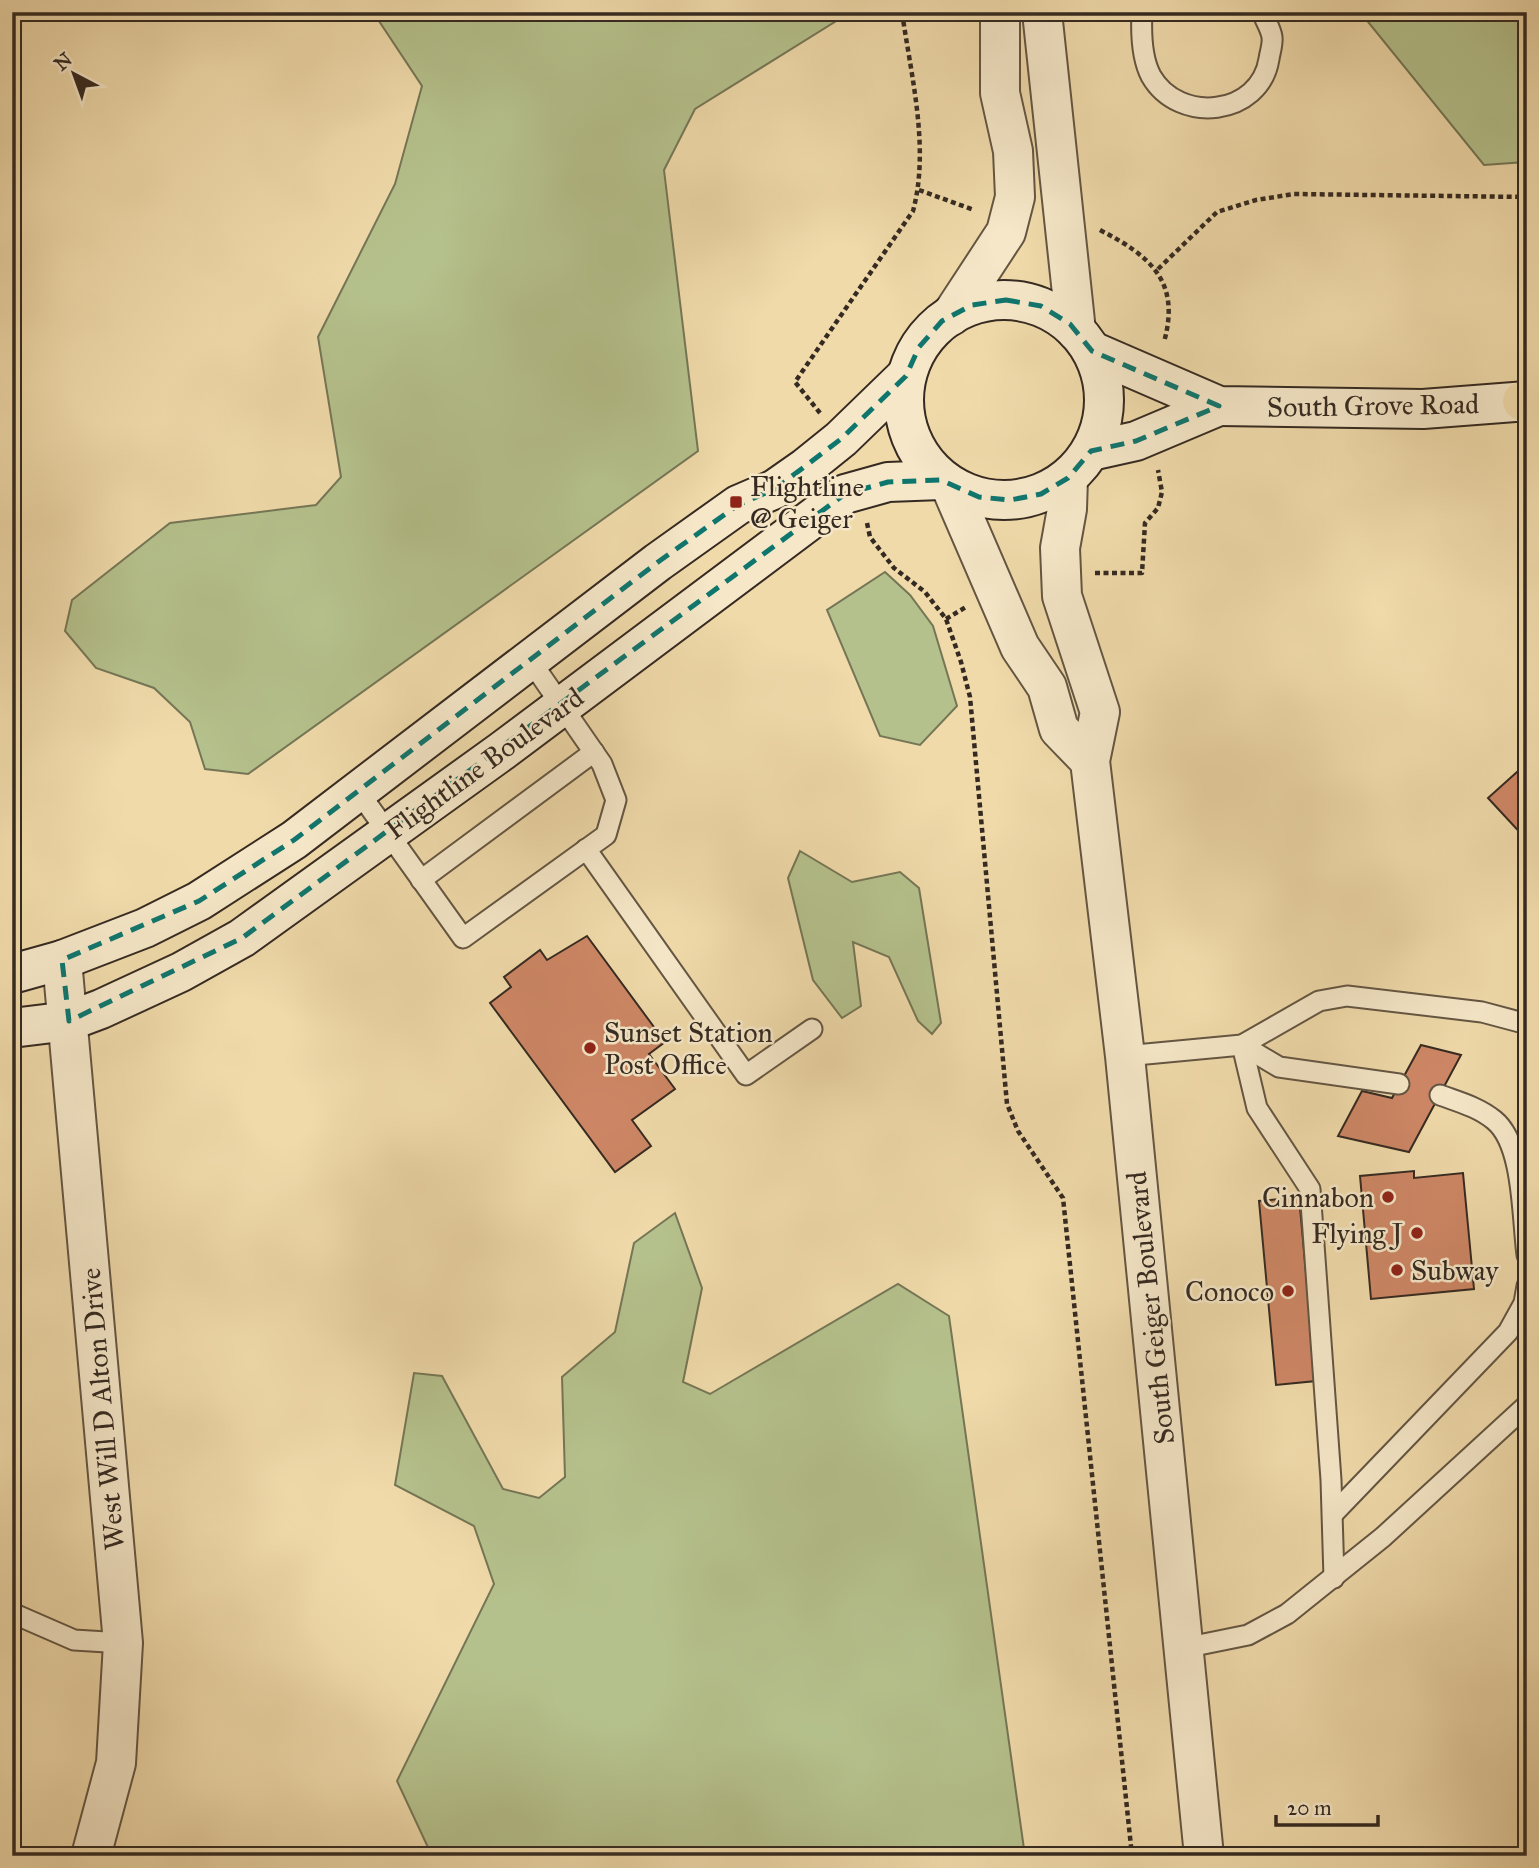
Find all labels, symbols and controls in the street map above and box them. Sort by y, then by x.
north arrow [38,38,108,108]
text: N [50,48,77,76]
street label: South Grove Road [1267,386,1479,425]
place label: Flightline @ Geiger [750,469,864,536]
marker: Flightline @ Geiger [728,494,744,510]
street label: Flightline Boulevard [378,680,590,847]
place label: Sunset Station Post Office [604,1015,773,1082]
marker: Sunset Station Post Office [582,1040,598,1056]
street label: South Geiger Boulevard [1119,1170,1182,1446]
place label: Cinnabon [1262,1180,1374,1215]
marker: Cinnabon [1380,1189,1396,1205]
place label: Flying J [1311,1216,1403,1251]
marker: Flying J [1409,1225,1425,1241]
place label: Subway [1411,1253,1499,1288]
marker: Subway [1389,1262,1405,1278]
street label: West Will D Alton Drive [73,1266,132,1552]
place label: Conoco [1185,1274,1274,1309]
marker: Conoco [1280,1283,1296,1299]
scale bar [1276,1784,1378,1828]
text: 20 m [1287,1795,1332,1821]

